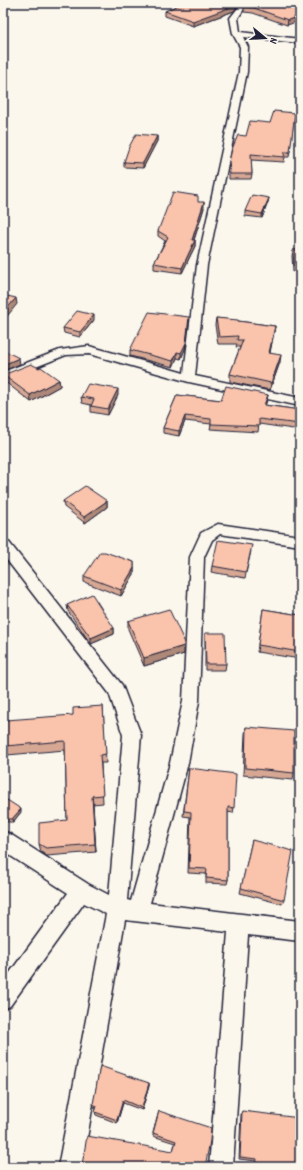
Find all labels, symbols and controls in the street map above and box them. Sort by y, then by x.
north arrow [245,18,285,58]
text: N [264,35,281,46]

